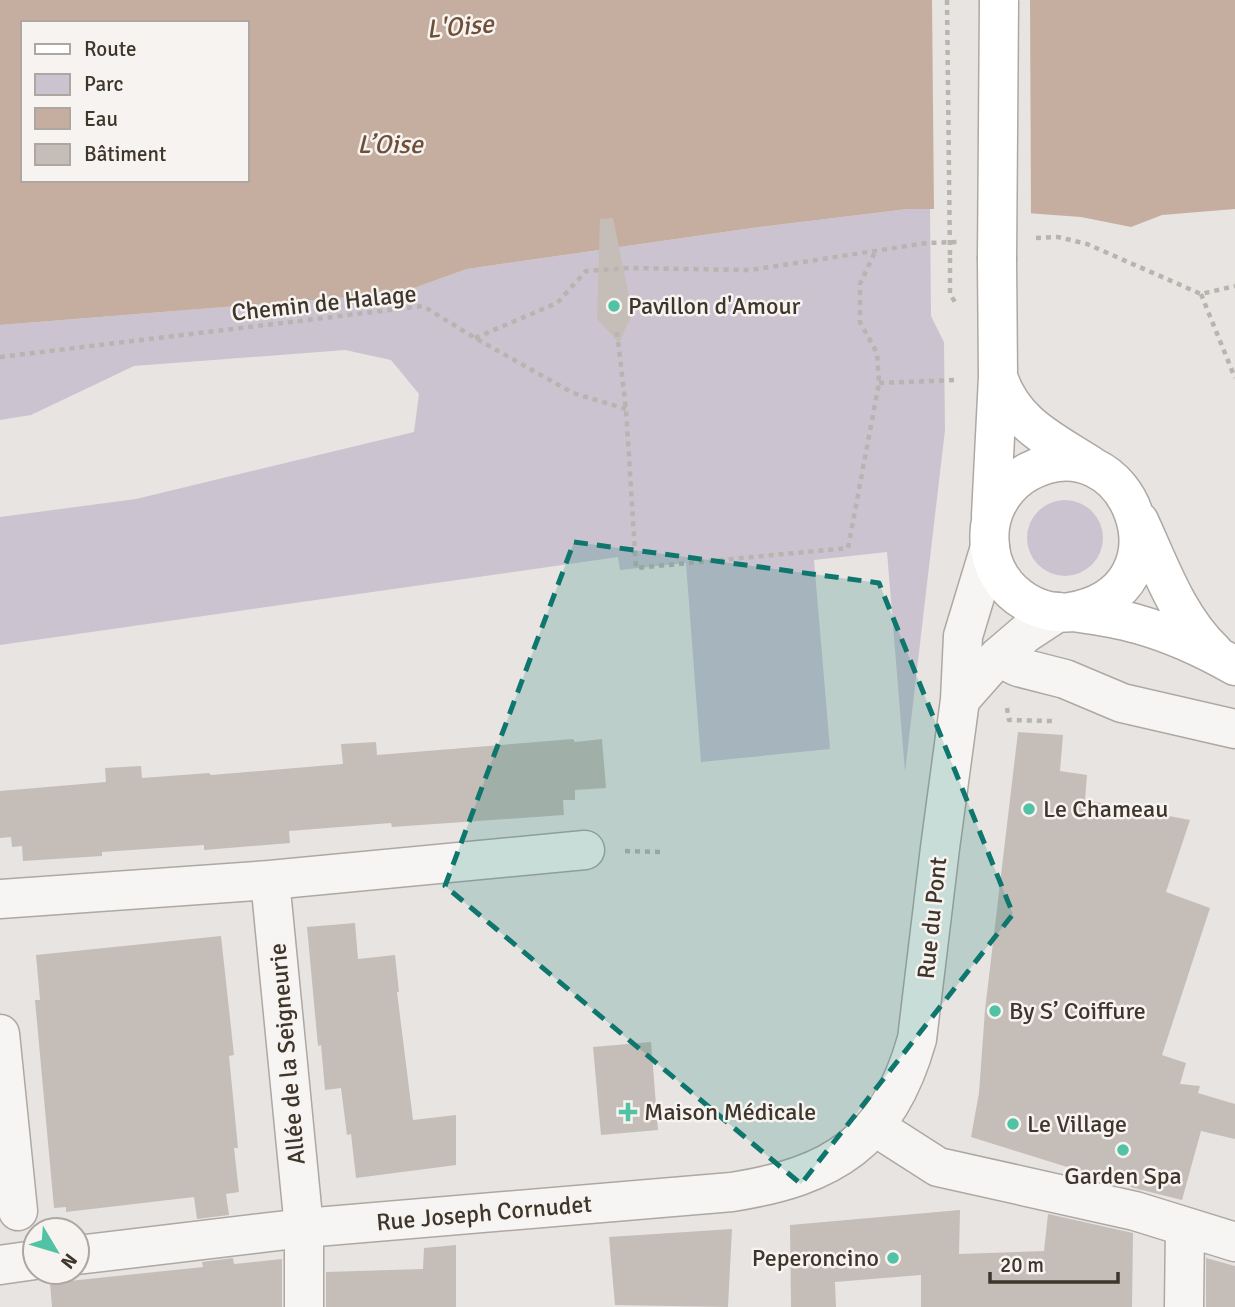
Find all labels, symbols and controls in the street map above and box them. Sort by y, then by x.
water label: L'Oise [425,8,497,46]
legend [21,21,248,182]
text: Route [84,36,136,62]
text: Parc [84,71,123,97]
text: Eau [84,106,118,132]
water label: L’Oise [357,129,425,161]
text: Bâtiment [84,141,166,167]
street label: Chemin de Halage [230,278,418,328]
place label: Pavillon d'Amour [628,291,801,321]
marker: Pavillon d'Amour [606,298,622,314]
place label: Le Chameau [1043,794,1168,824]
marker: Le Chameau [1021,801,1037,817]
street label: Rue du Pont [911,856,953,980]
street label: Allée de la Seigneurie [262,942,312,1166]
place label: By S’ Coiffure [1009,996,1146,1026]
marker: By S’ Coiffure [987,1003,1003,1019]
place label: Maison Médicale [644,1097,816,1127]
marker: Maison Médicale [618,1102,638,1122]
place label: Le Village [1027,1109,1127,1139]
marker: Le Village [1005,1116,1021,1132]
marker: Garden Spa [1115,1142,1131,1158]
place label: Garden Spa [1064,1161,1182,1191]
street label: Rue Joseph Cornudet [375,1189,593,1237]
north arrow [21,1216,91,1286]
scale bar [990,1240,1118,1284]
place label: Peperoncino [752,1243,879,1273]
text: N [55,1248,82,1273]
marker: Peperoncino [885,1250,901,1266]
text: 20 m [1000,1252,1044,1278]

